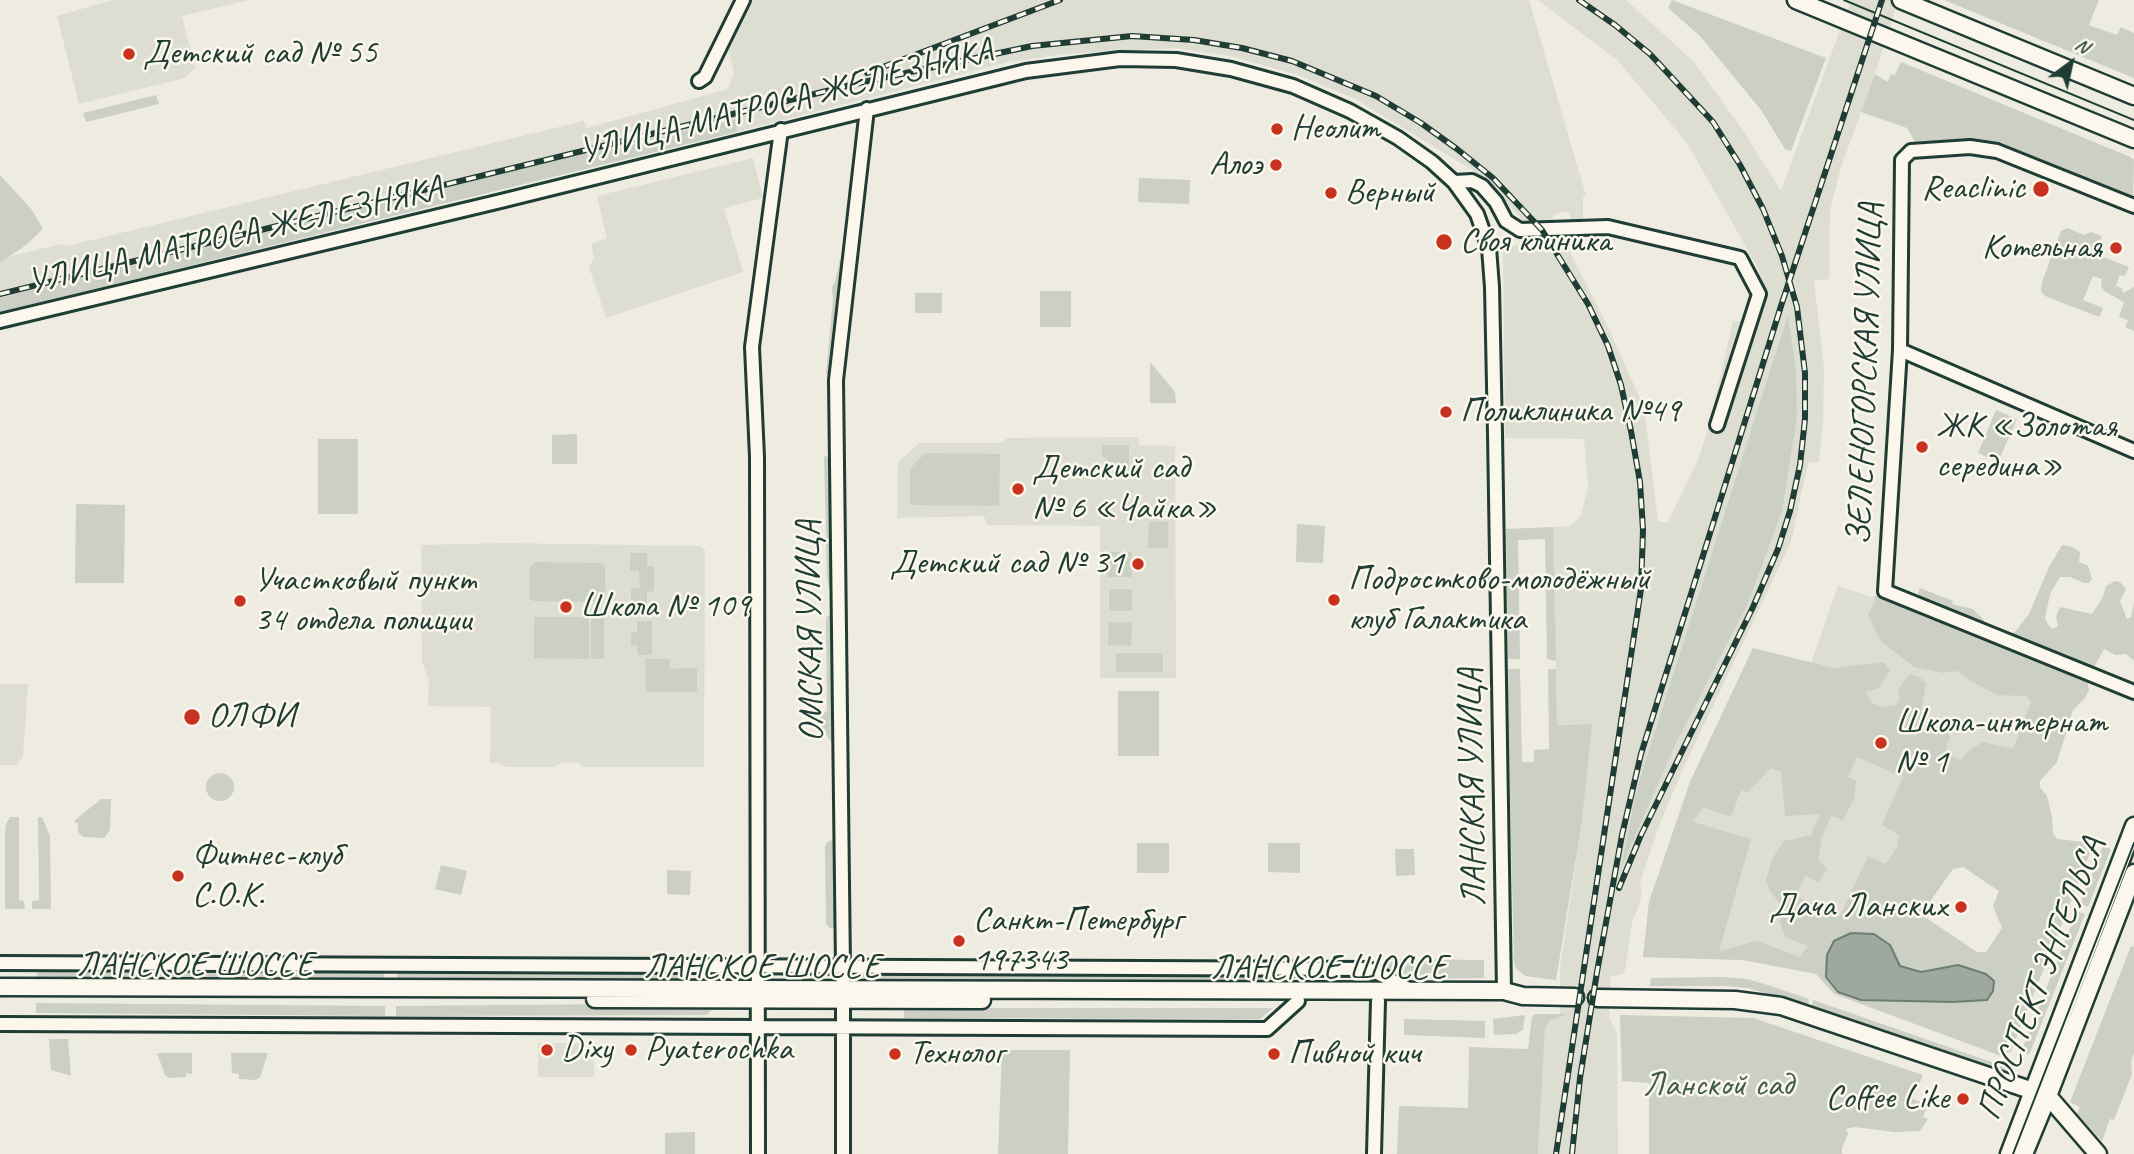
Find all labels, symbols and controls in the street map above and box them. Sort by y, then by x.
north arrow [2036,28,2106,98]
street label: УЛИЦА МАТРОСА ЖЕЛЕЗНЯКА [575,30,997,174]
text: N [2071,32,2094,59]
place label: Детский сад № 55 [143,33,377,75]
marker: Детский сад № 55 [121,46,137,62]
place label: Неолит [1291,108,1380,150]
marker: Неолит [1269,121,1285,137]
place label: Алоэ [1209,144,1262,186]
marker: Алоэ [1268,157,1284,173]
street label: УЛИЦА МАТРОСА ЖЕЛЕЗНЯКА [24,168,446,304]
place label: Reaclinic [1922,168,2025,210]
place label: Верный [1345,172,1435,214]
marker: Reaclinic [2031,179,2051,199]
marker: Верный [1323,185,1339,201]
street label: ЗЕЛЕНОГОРСКАЯ УЛИЦА [1839,202,1893,546]
place label: Своя клиника [1460,221,1611,263]
place label: Котельная [1982,227,2102,269]
marker: Своя клиника [1434,232,1454,252]
marker: Котельная [2108,240,2124,256]
place label: Поликлиника №49 [1460,391,1680,433]
marker: Поликлиника №49 [1438,404,1454,420]
place label: ЖК «Золотая середина» [1936,406,2117,488]
marker: ЖК «Золотая середина» [1914,439,1930,455]
place label: Детский сад № 6 «Чайка» [1032,448,1217,530]
marker: Детский сад № 6 «Чайка» [1010,481,1026,497]
street label: ОМСКАЯ УЛИЦА [788,519,834,743]
place label: Детский сад № 31 [890,543,1124,585]
marker: Детский сад № 31 [1130,556,1146,572]
place label: Подростково-молодёжный клуб Галактика [1348,559,1650,641]
place label: Участковый пункт 34 отдела полиции [254,560,475,642]
place label: Школа № 109 [580,586,750,628]
marker: Подростково-молодёжный клуб Галактика [1326,592,1342,608]
marker: Участковый пункт 34 отдела полиции [232,593,248,609]
marker: Школа № 109 [558,599,574,615]
street label: ЛАНСКАЯ УЛИЦА [1450,667,1496,907]
place label: ОЛФИ [208,696,294,738]
place label: Школа-интернат № 1 [1895,702,2107,784]
marker: ОЛФИ [182,707,202,727]
marker: Школа-интернат № 1 [1873,735,1889,751]
street label: ПРОСПЕКТ ЭНГЕЛЬСА [1969,832,2115,1126]
place label: Фитнес-клуб С.О.К. [192,835,341,917]
marker: Фитнес-клуб С.О.К. [170,868,186,884]
place label: Дача Ланских [1769,886,1947,928]
marker: Дача Ланских [1953,899,1969,915]
place label: Санкт-Петербург 197343 [973,900,1182,982]
marker: Санкт-Петербург 197343 [951,933,967,949]
street label: ЛАНСКОЕ ШОССЕ [77,945,313,987]
street label: ЛАНСКОЕ ШОССЕ [644,947,880,989]
street label: ЛАНСКОЕ ШОССЕ [1211,948,1447,990]
place label: Dixy [561,1029,612,1071]
place label: Pyaterochka [645,1029,792,1071]
place label: Технолог [909,1033,1004,1075]
place label: Пивной кич [1288,1033,1421,1075]
marker: Dixy [539,1042,555,1058]
marker: Pyaterochka [623,1042,639,1058]
marker: Технолог [887,1046,903,1062]
marker: Пивной кич [1266,1046,1282,1062]
park label: Ланской сад [1643,1065,1793,1107]
place label: Coffee Like [1825,1078,1949,1120]
marker: Coffee Like [1955,1091,1971,1107]

